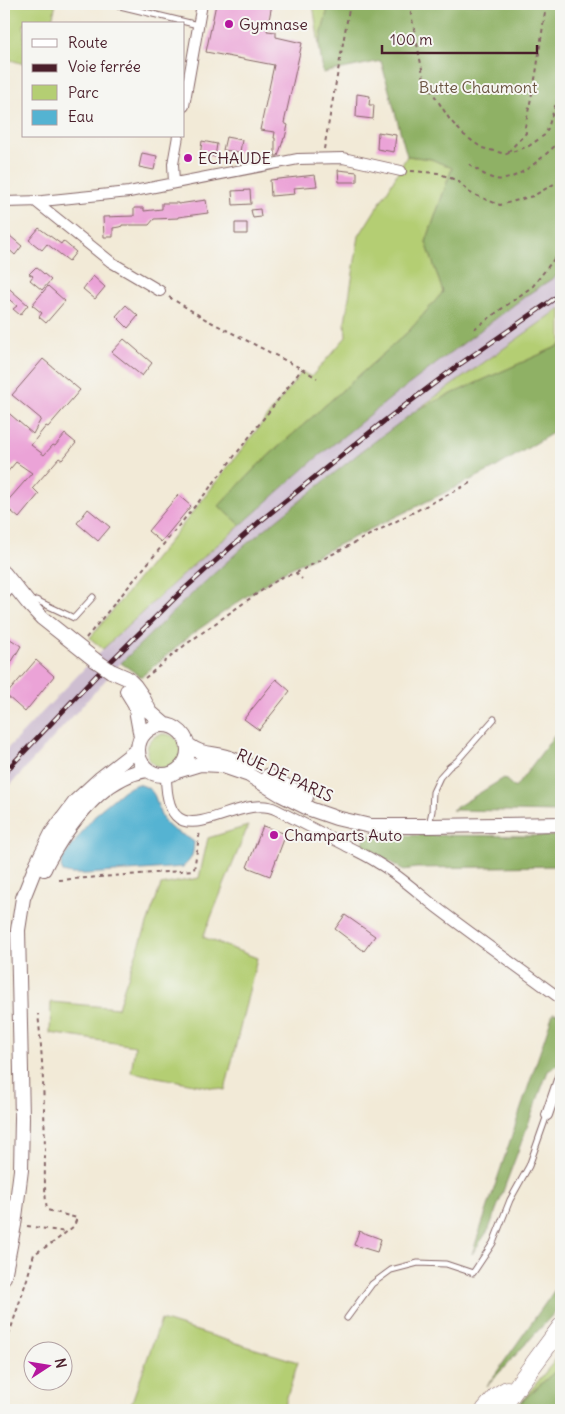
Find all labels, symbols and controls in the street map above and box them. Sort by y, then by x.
place label: Gymnase [239,14,308,34]
marker: Gymnase [223,18,235,30]
legend [22,22,185,138]
scale bar [382,22,538,54]
text: 100 m [390,30,432,49]
text: Route [68,33,108,52]
text: Voie ferrée [68,57,141,76]
park label: Butte Chaumont [419,77,538,97]
text: Parc [68,83,99,102]
text: Eau [68,107,94,126]
place label: ECHAUDE [198,148,271,168]
marker: ECHAUDE [182,152,194,164]
street label: RUE DE PARIS [233,744,337,806]
place label: Champarts Auto [284,825,402,845]
marker: Champarts Auto [268,829,280,841]
north arrow [22,1342,72,1392]
text: N [51,1357,71,1370]

